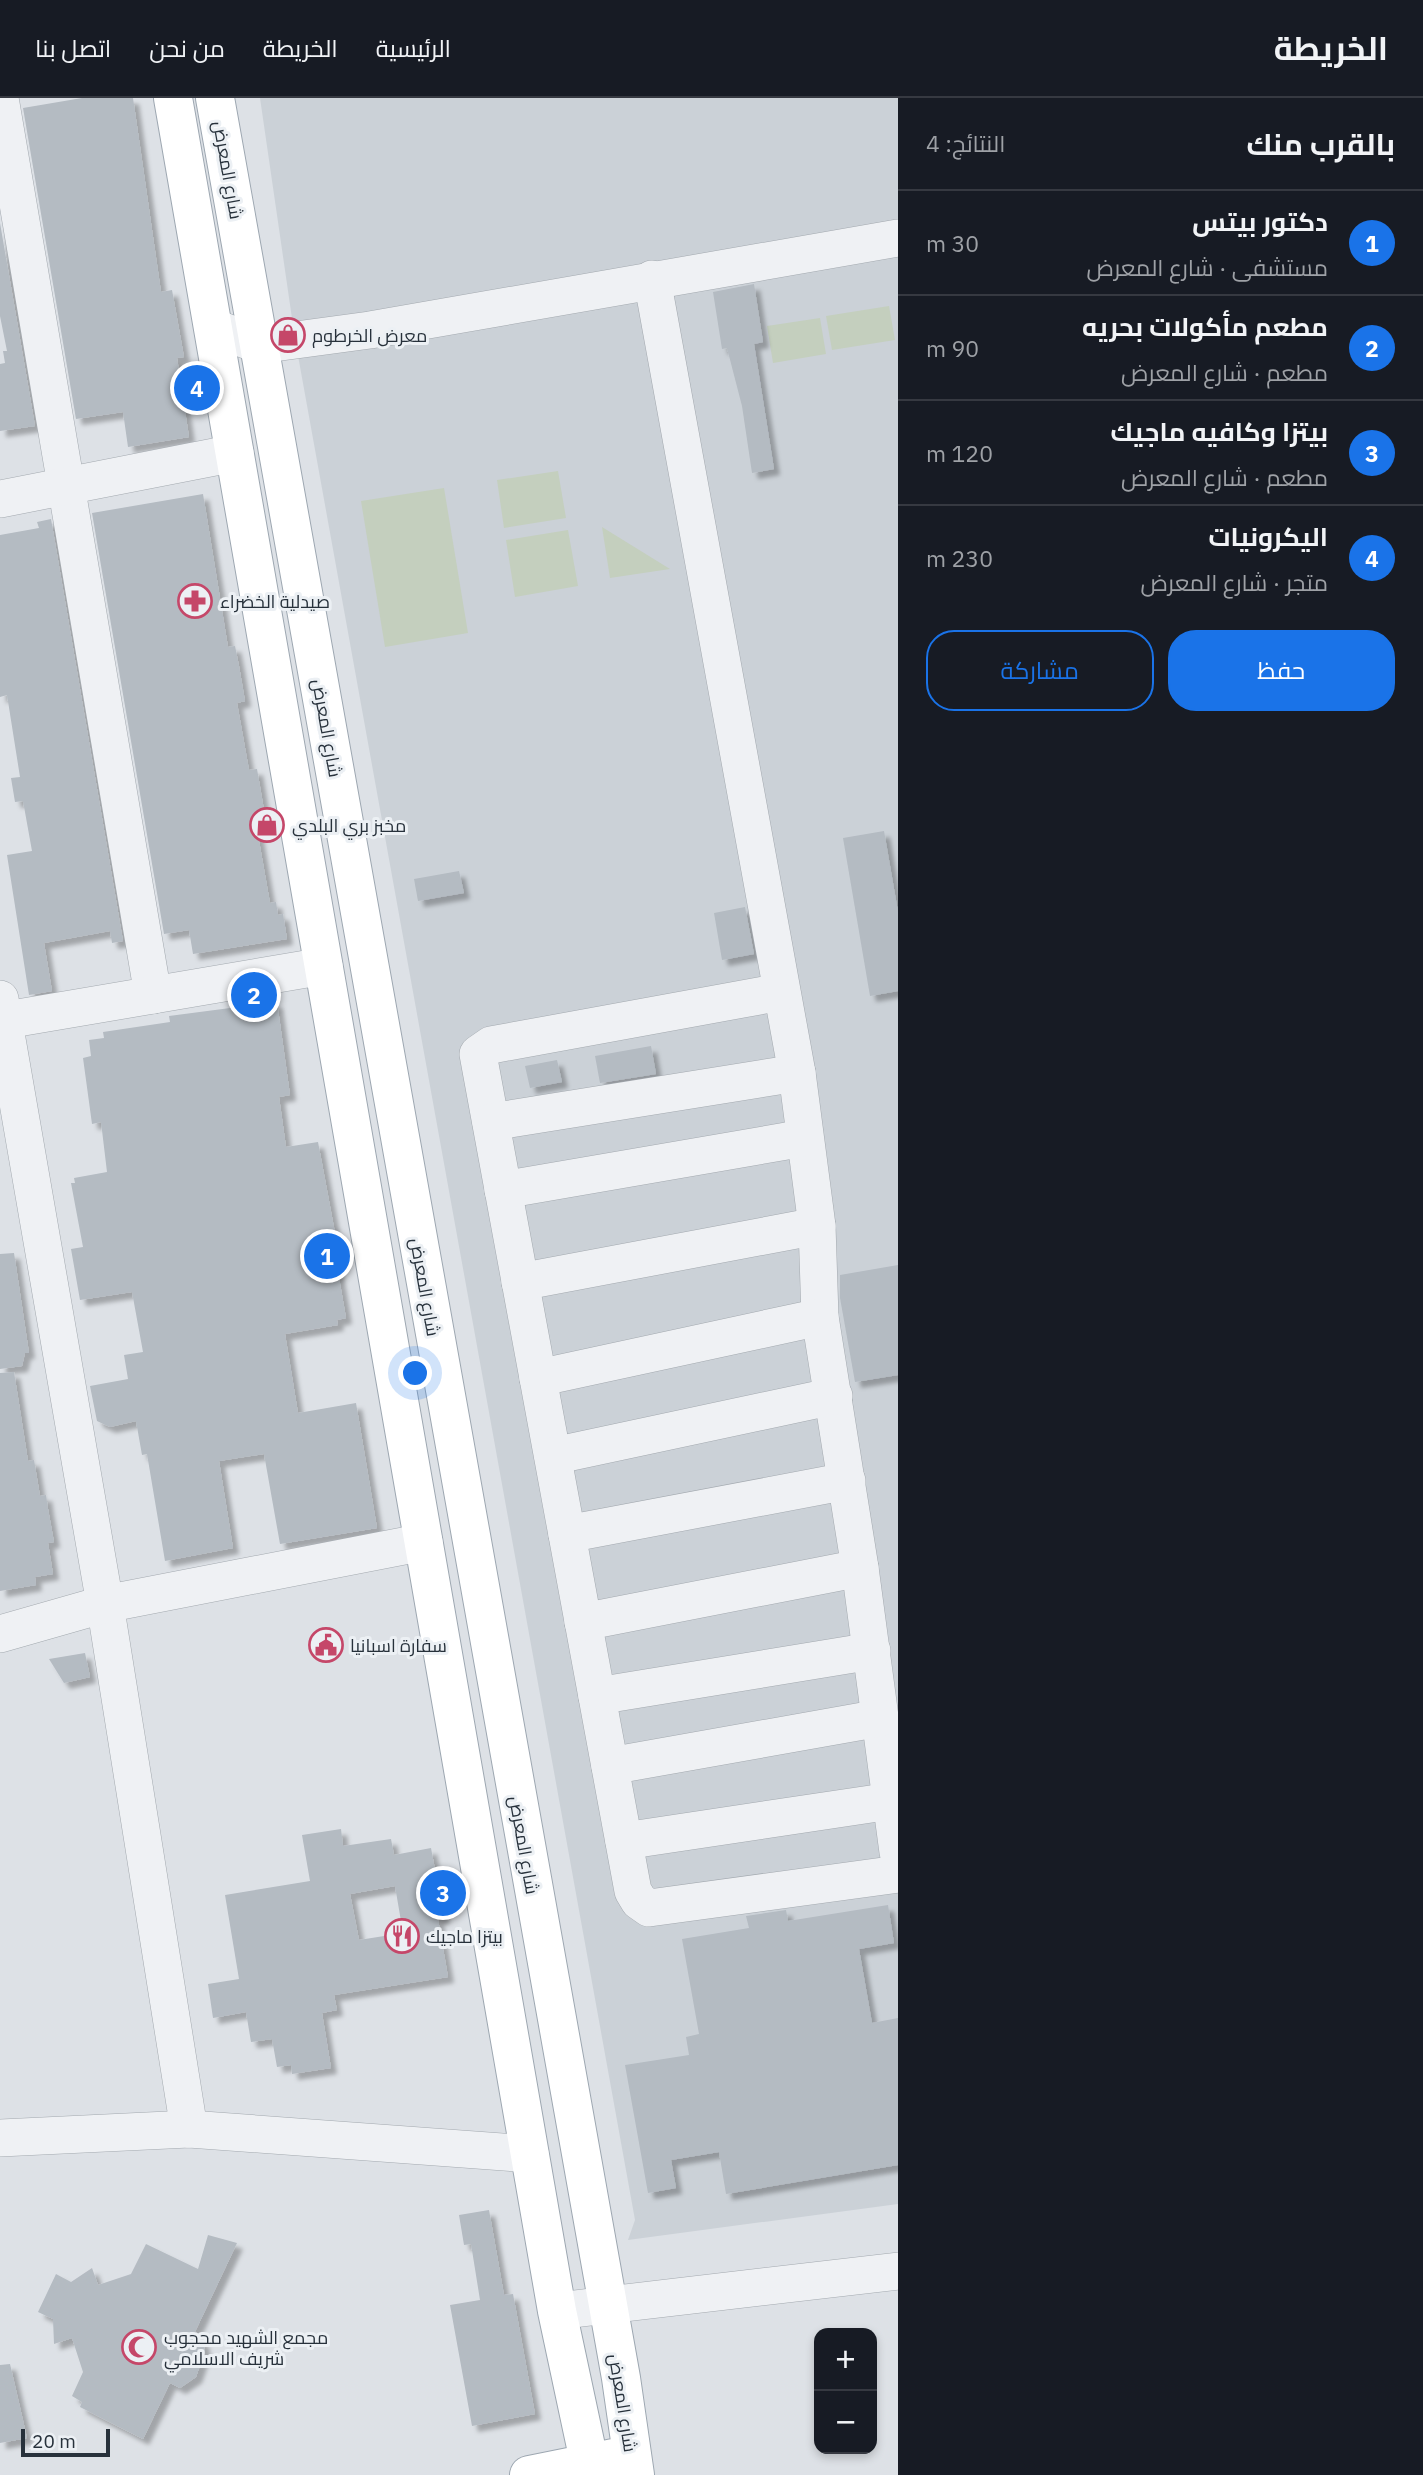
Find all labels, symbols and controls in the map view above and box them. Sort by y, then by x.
text: الخريطة [1274,26,1388,69]
text: اتصل بنا [35,32,111,64]
text: من نحن [149,32,225,64]
text: الخريطة [263,32,338,64]
text: الرئيسية [376,32,451,64]
street label: شارع المعرض [207,119,248,221]
text: بالقرب منك [1246,124,1395,163]
text: النتائج: 4 [926,128,1005,158]
text: دكتور بيتس [1192,204,1328,238]
text: 30 m [926,228,979,258]
text: 1 [1365,228,1379,258]
text: مستشفى · شارع المعرض [1087,252,1328,282]
text: مطعم مأكولات بحريه [1082,309,1328,343]
shop icon: معرض الخرطوم [269,316,307,354]
place label: معرض الخرطوم [312,324,427,348]
text: 90 m [926,333,979,363]
text: 2 [1365,333,1379,363]
text: مطعم · شارع المعرض [1121,357,1328,387]
pin: 4 [174,362,220,414]
text: بيتزا وكافيه ماجيك [1111,414,1328,448]
text: 120 m [926,438,993,468]
text: 3 [1365,438,1379,468]
text: مطعم · شارع المعرض [1121,462,1328,492]
text: اليكرونيات [1209,519,1328,553]
text: 230 m [926,543,993,573]
text: 4 [1365,543,1379,573]
text: متجر · شارع المعرض [1140,567,1328,597]
pharmacy icon: صيدلية الخضراء [176,582,214,620]
place label: صيدلية الخضراء [220,590,330,613]
button: مشاركة [926,630,1154,711]
button: حفظ [1168,630,1395,711]
street label: شارع المعرض [306,677,347,779]
shop icon: مخبز بري البلدي [248,806,286,844]
place label: مخبز بري البلدي [292,814,406,840]
pin: 2 [231,969,277,1021]
pin: 1 [304,1230,350,1282]
street label: شارع المعرض [404,1236,445,1338]
your location [398,1356,432,1390]
public building icon: سفارة اسبانيا [307,1626,345,1664]
place label: سفارة اسبانيا [350,1634,447,1657]
street label: شارع المعرض [503,1794,544,1896]
pin: 3 [420,1867,466,1919]
restaurant icon: بيتزا ماجيك [383,1917,421,1955]
place label: بيتزا ماجيك [426,1925,503,1948]
place label: مجمع الشهيد محجوب شريف الاسلامي [164,2326,328,2373]
mosque icon: مجمع الشهيد محجوب شريف الاسلامي [120,2328,158,2366]
map controls [814,2328,877,2454]
button: + [814,2328,877,2391]
street label: شارع المعرض [603,2352,642,2454]
button: − [814,2391,877,2454]
scale bar [21,2426,110,2458]
text: 20 m [32,2429,76,2453]

